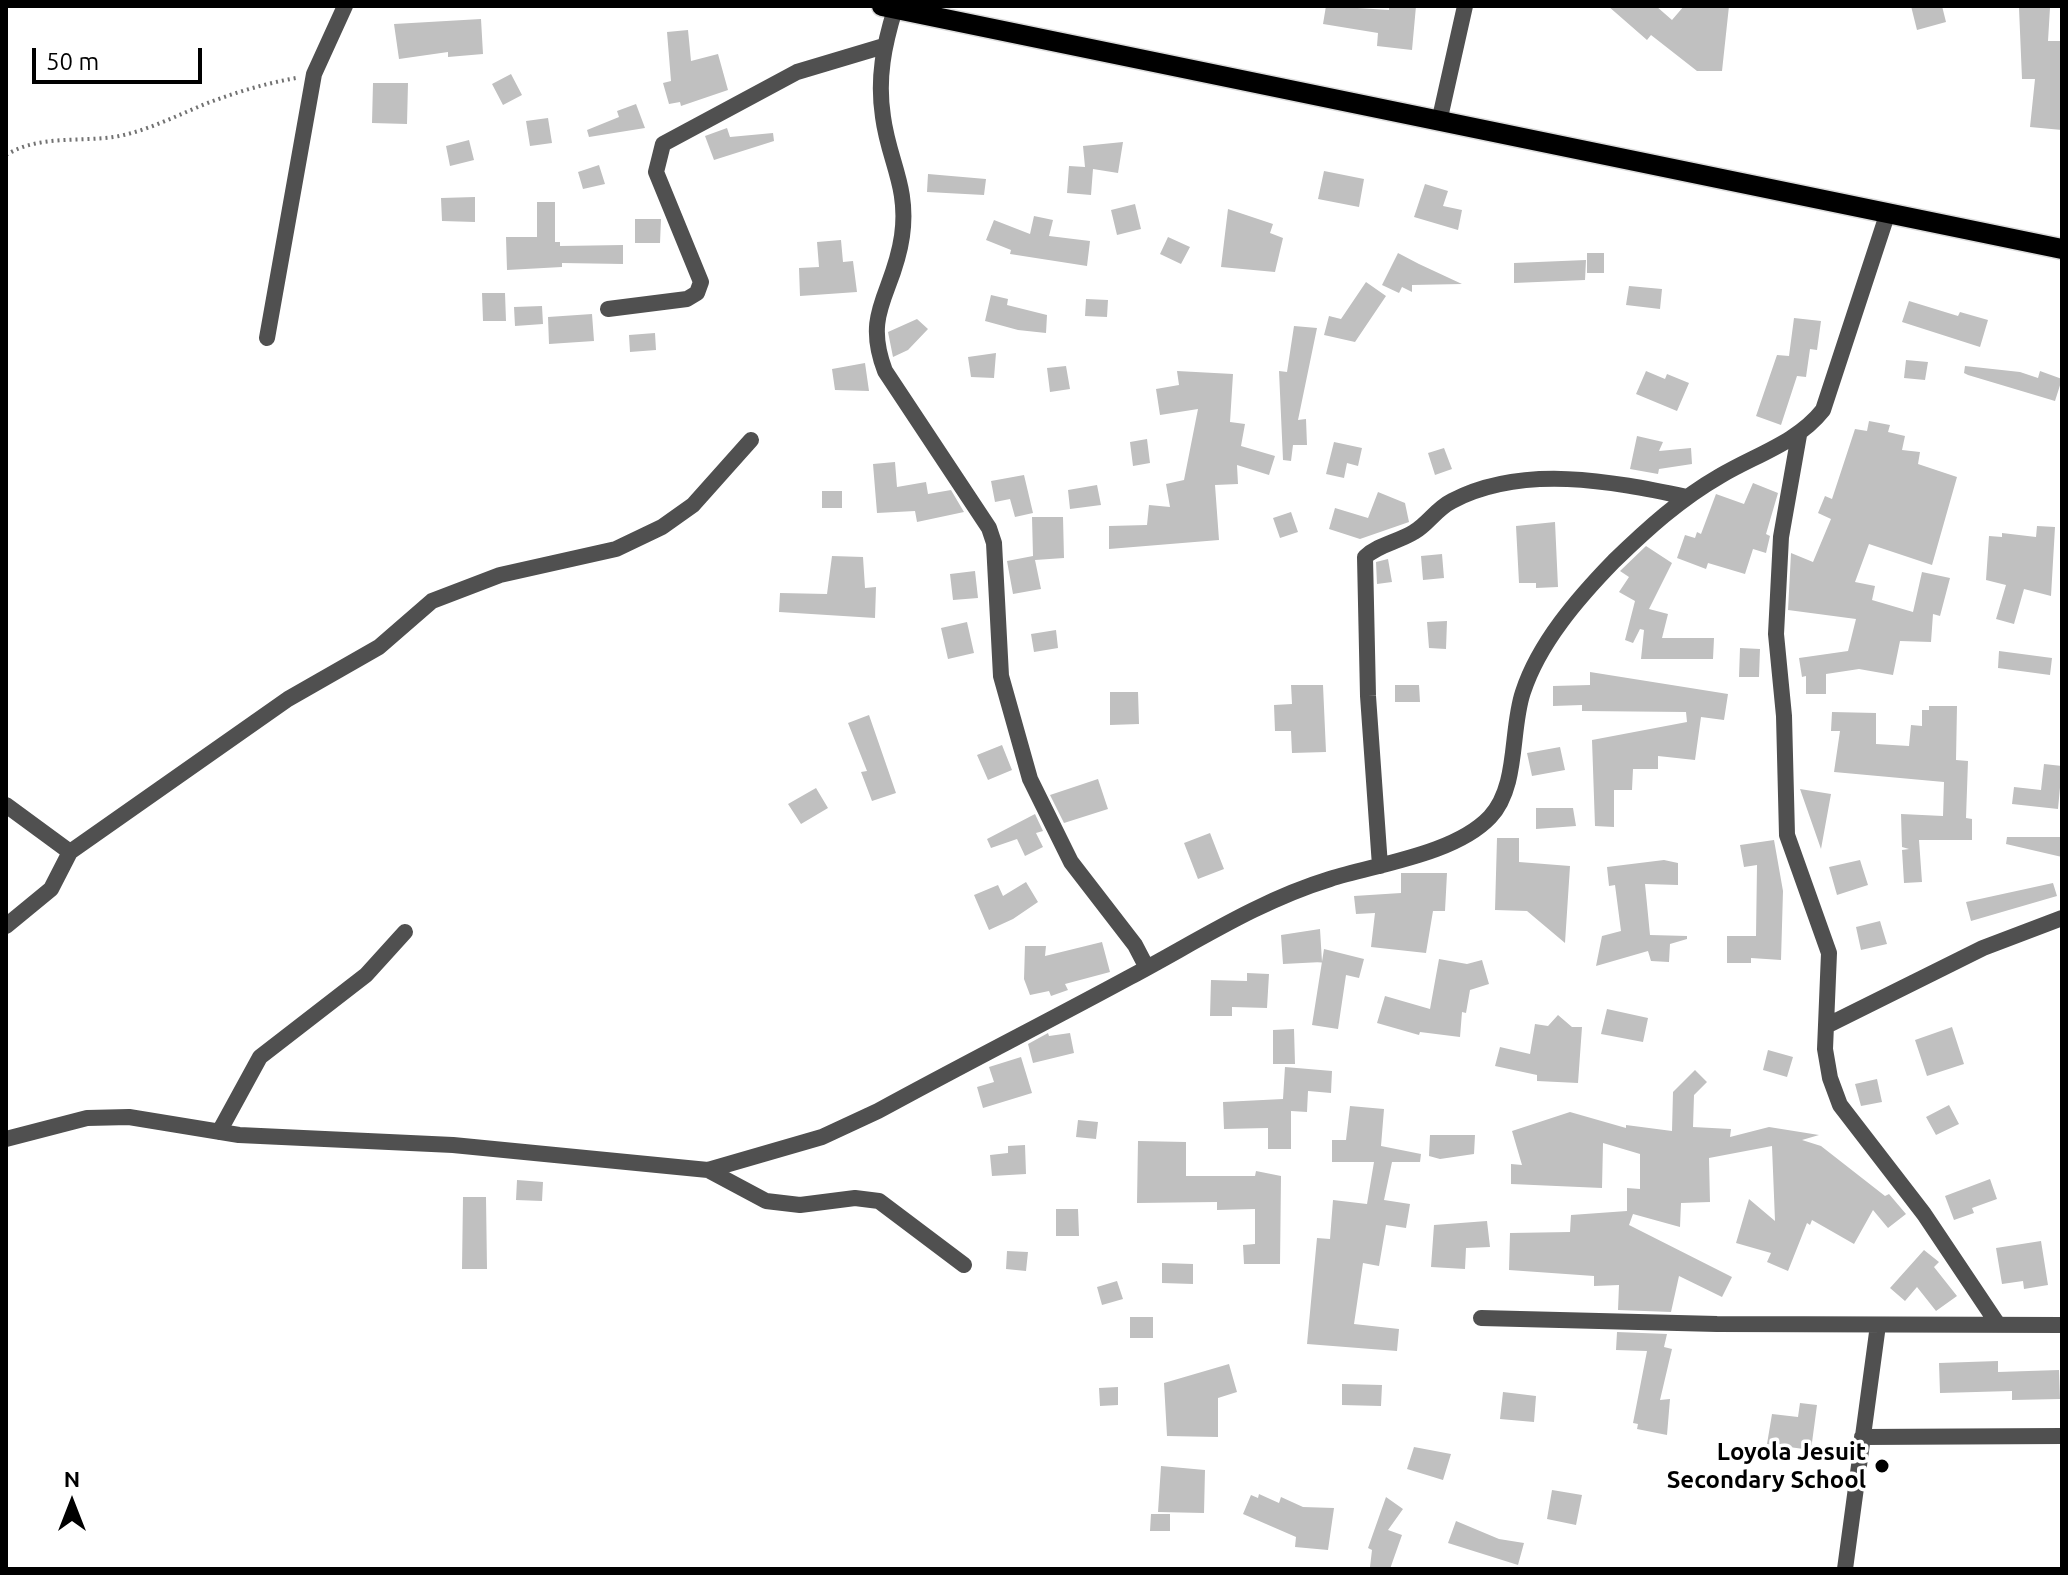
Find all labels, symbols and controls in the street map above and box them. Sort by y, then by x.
scale bar [36,32,206,82]
text: 50 m [46,48,99,75]
place label: Loyola Jesuit Secondary School [1667,1438,1866,1494]
marker: Loyola Jesuit Secondary School [1873,1457,1891,1475]
north arrow [32,1463,112,1543]
text: N [64,1466,80,1491]

